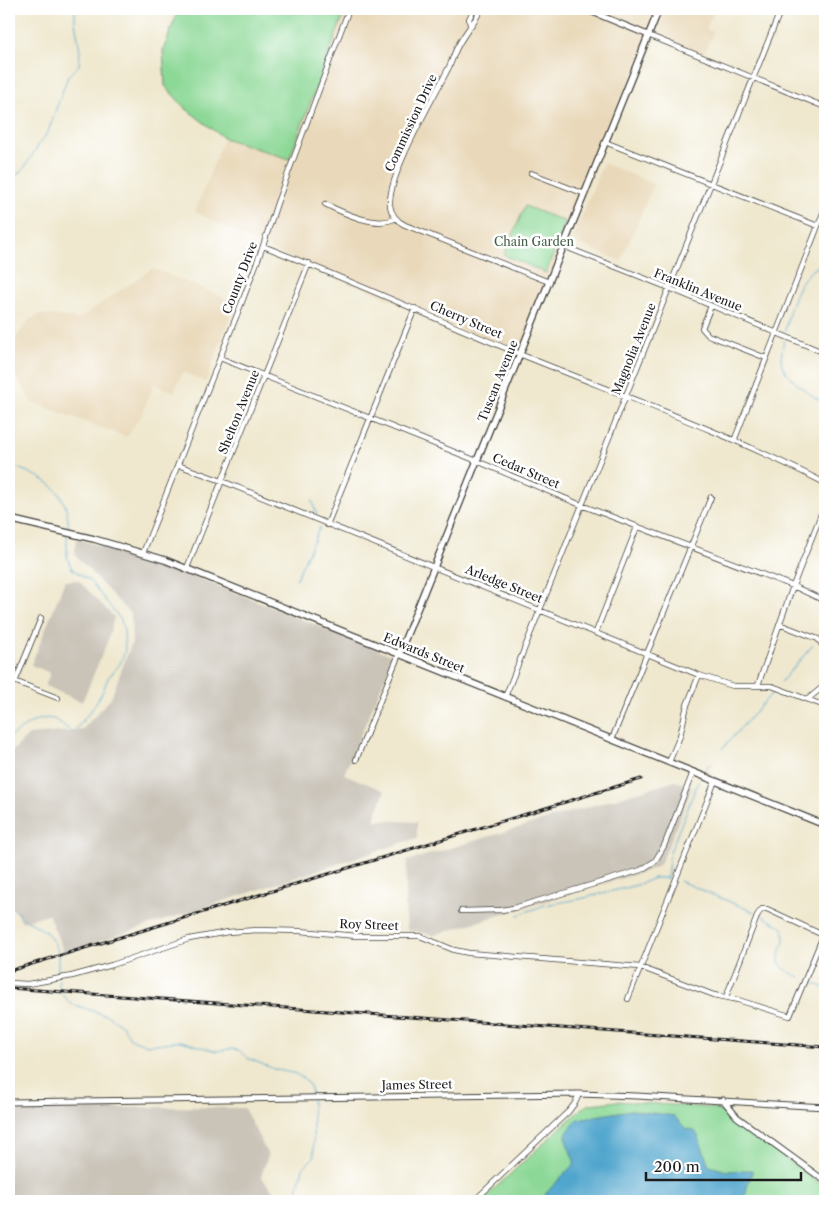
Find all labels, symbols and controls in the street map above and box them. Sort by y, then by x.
street label: Commission Drive [381,71,440,174]
park label: Chain Garden [494,234,574,249]
street label: County Drive [219,239,260,316]
street label: Franklin Avenue [652,265,745,314]
street label: Cherry Street [428,298,505,342]
street label: Magnolia Avenue [608,300,659,397]
street label: Tuscan Avenue [474,338,521,424]
street label: Shelton Avenue [215,367,262,456]
street label: Cedar Street [490,450,563,492]
street label: Arledge Street [463,561,546,606]
street label: Edwards Street [381,629,468,676]
street label: Roy Street [339,916,400,933]
street label: James Street [379,1076,453,1093]
scale bar [646,1150,802,1182]
text: 200 m [654,1157,700,1176]

